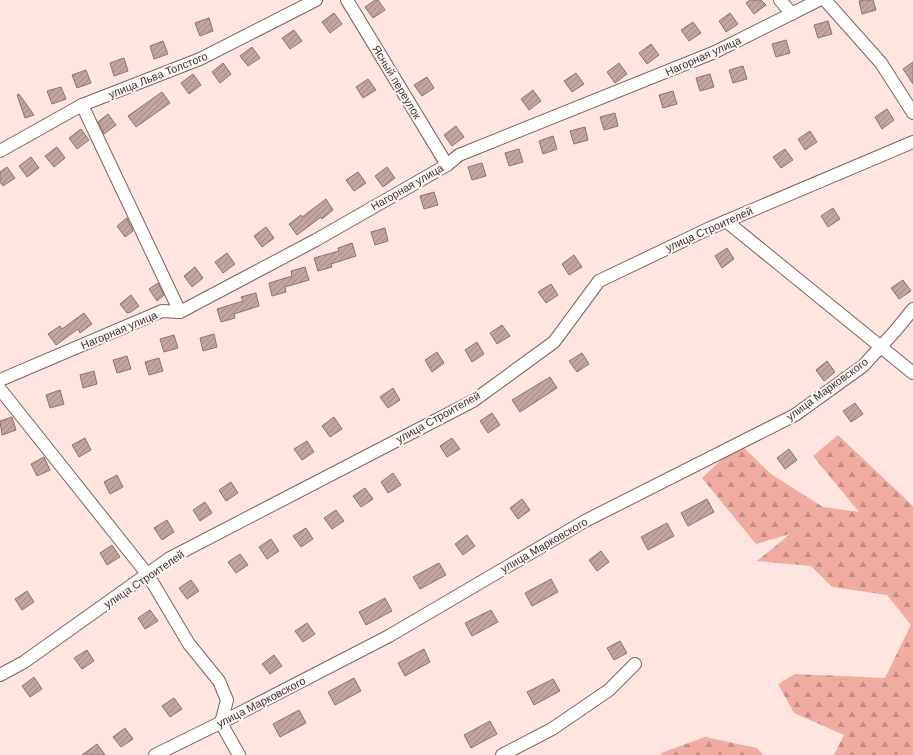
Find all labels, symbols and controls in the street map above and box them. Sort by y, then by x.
street label: Нагорная улица [663,34,743,78]
street label: Ясный переулок [370,43,424,121]
street label: улица Льва Толстого [107,50,209,100]
street label: Нагорная улица [369,161,446,213]
street label: улица Строителей [664,204,754,254]
street label: Нагорная улица [79,308,160,351]
street label: улица Марковского [784,355,870,423]
street label: улица Строителей [394,389,482,445]
street label: улица Марковского [499,515,589,575]
street label: улица Строителей [102,548,186,610]
street label: улица Марковского [215,674,307,730]

